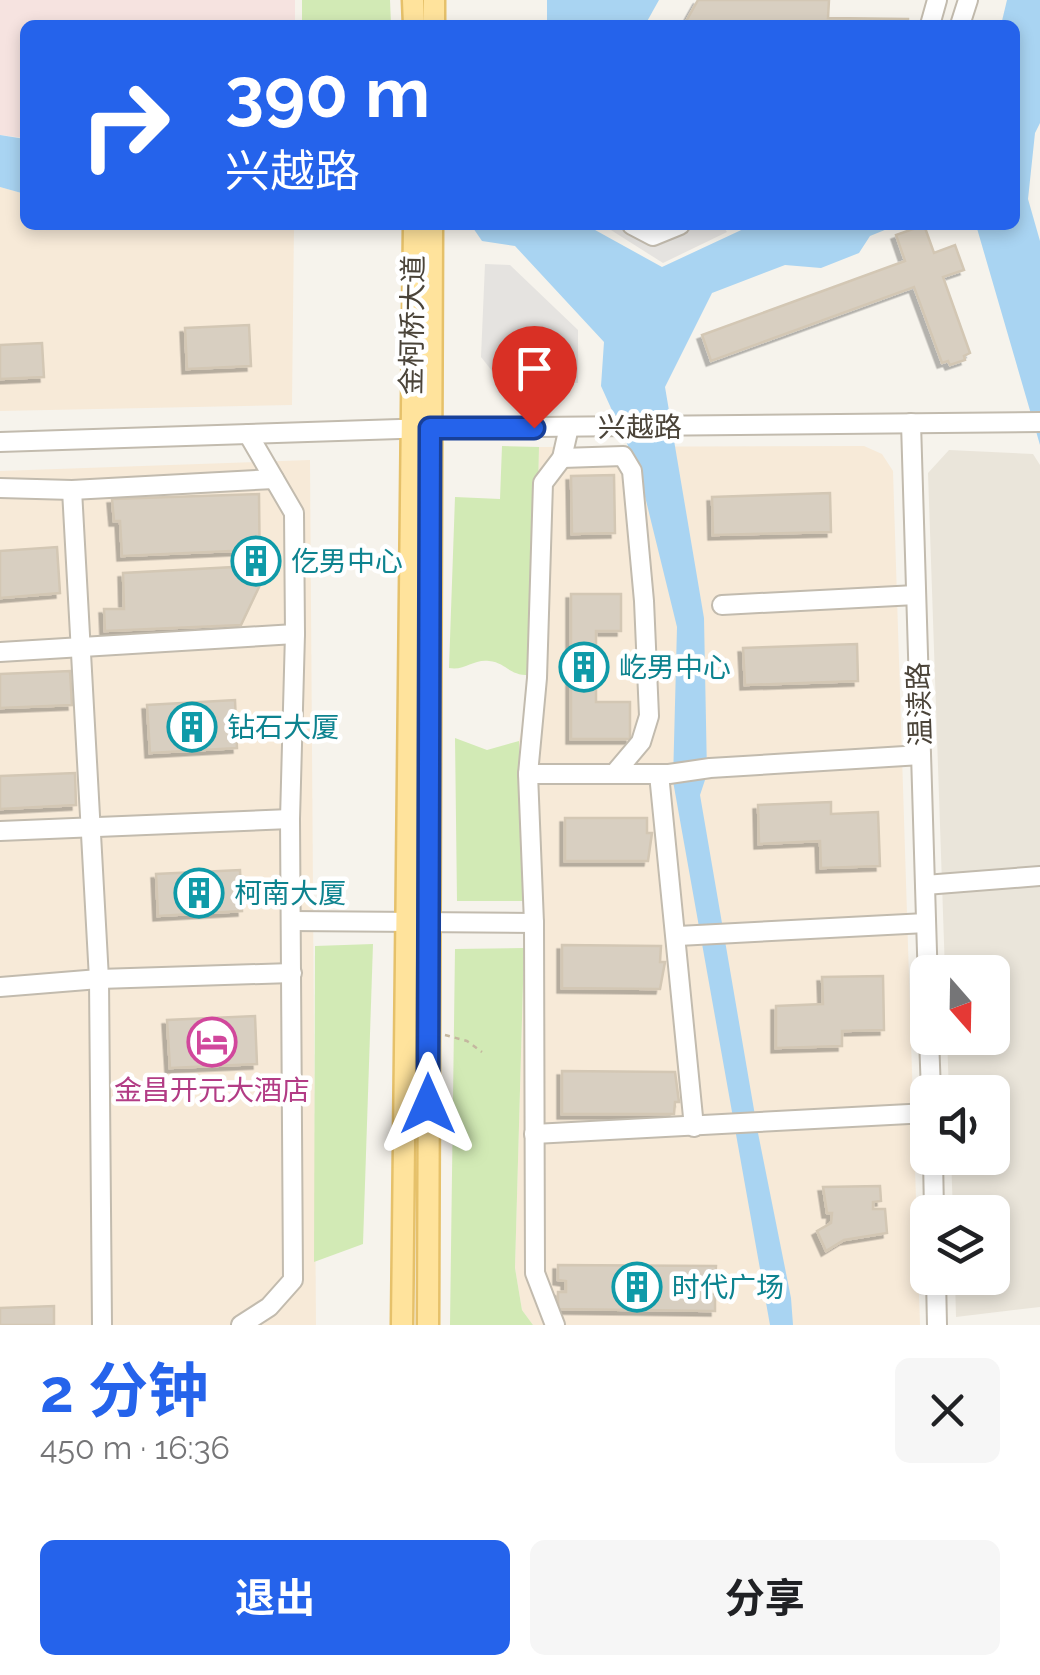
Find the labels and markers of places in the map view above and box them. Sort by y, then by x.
pin [492,326,577,429]
building icon: 仡男中心 [230,535,282,587]
place label: 仡男中心 [291,545,403,578]
building icon: 屹男中心 [558,641,610,693]
place label: 屹男中心 [619,651,731,684]
building icon: 钻石大厦 [166,701,218,753]
place label: 钻石大厦 [227,711,339,744]
building icon: 柯南大厦 [173,867,225,919]
place label: 柯南大厦 [234,877,346,910]
hotel icon: 金昌开元大酒店 [186,1016,238,1068]
place label: 金昌开元大酒店 [114,1074,310,1107]
building icon: 时代广场 [611,1261,663,1313]
place label: 时代广场 [672,1271,784,1304]

